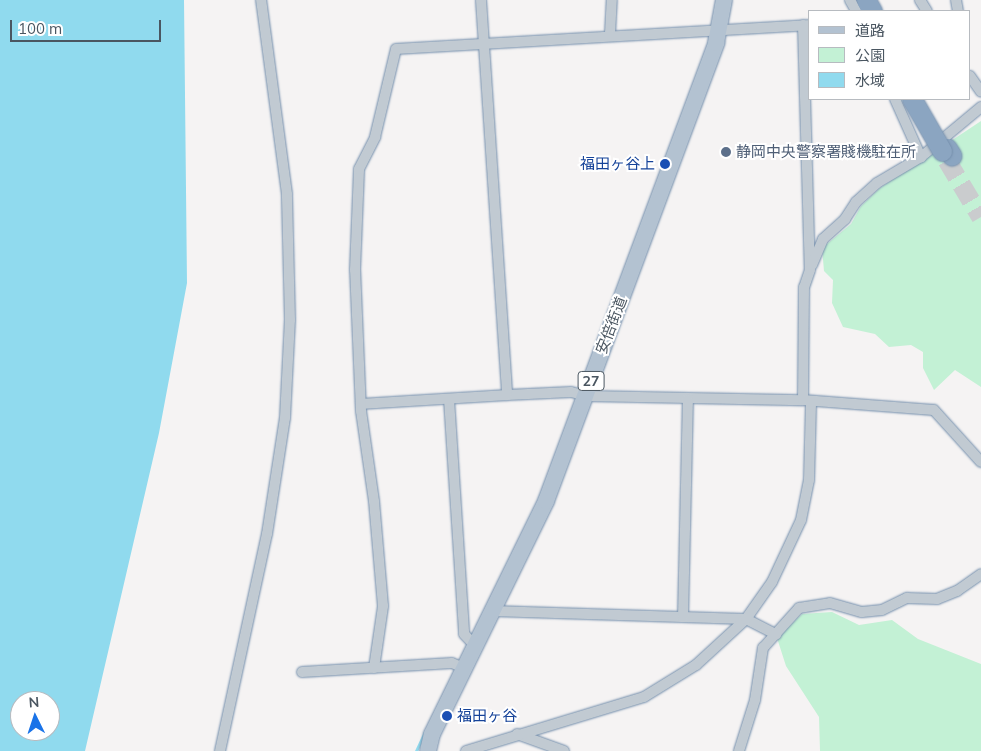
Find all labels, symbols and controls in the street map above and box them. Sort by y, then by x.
scale bar [12,10,164,42]
legend [808,10,971,100]
text: 100 m [18,19,62,38]
text: 道路 [855,21,885,40]
text: 公園 [855,46,885,65]
text: 水域 [855,71,885,90]
place label: 静岡中央警察署賤機駐在所 [736,143,916,161]
marker: 静岡中央警察署賤機駐在所 [720,146,732,158]
place label: 福田ヶ谷上 [580,155,655,173]
marker: 福田ヶ谷上 [659,158,671,170]
street label: 安倍街道 [592,294,630,356]
road number: 27 [577,370,605,392]
north arrow [10,691,60,741]
text: N [28,693,40,711]
place label: 福田ヶ谷 [457,707,517,725]
marker: 福田ヶ谷 [441,710,453,722]

